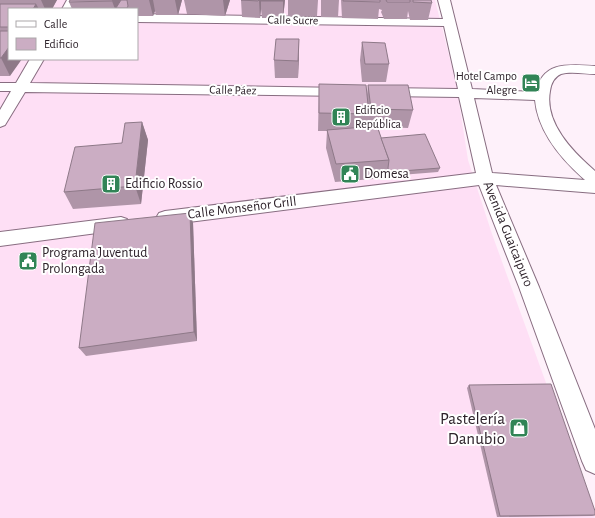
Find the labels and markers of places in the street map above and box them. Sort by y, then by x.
place label: Hotel Campo Alegre [456,70,517,96]
hotel icon: Hotel Campo Alegre [520,72,542,94]
place label: Edificio República [355,104,402,130]
building icon: Edificio República [330,106,352,128]
public building icon: Domesa [339,163,361,185]
place label: Domesa [364,167,410,181]
building icon: Edificio Rossio [100,173,122,195]
place label: Edificio Rossio [125,177,203,191]
place label: Programa Juventud Prolongada [42,246,147,276]
public building icon: Programa Juventud Prolongada [17,250,39,272]
place label: Pastelería Danubio [440,410,505,447]
shop icon: Pastelería Danubio [508,417,530,439]

